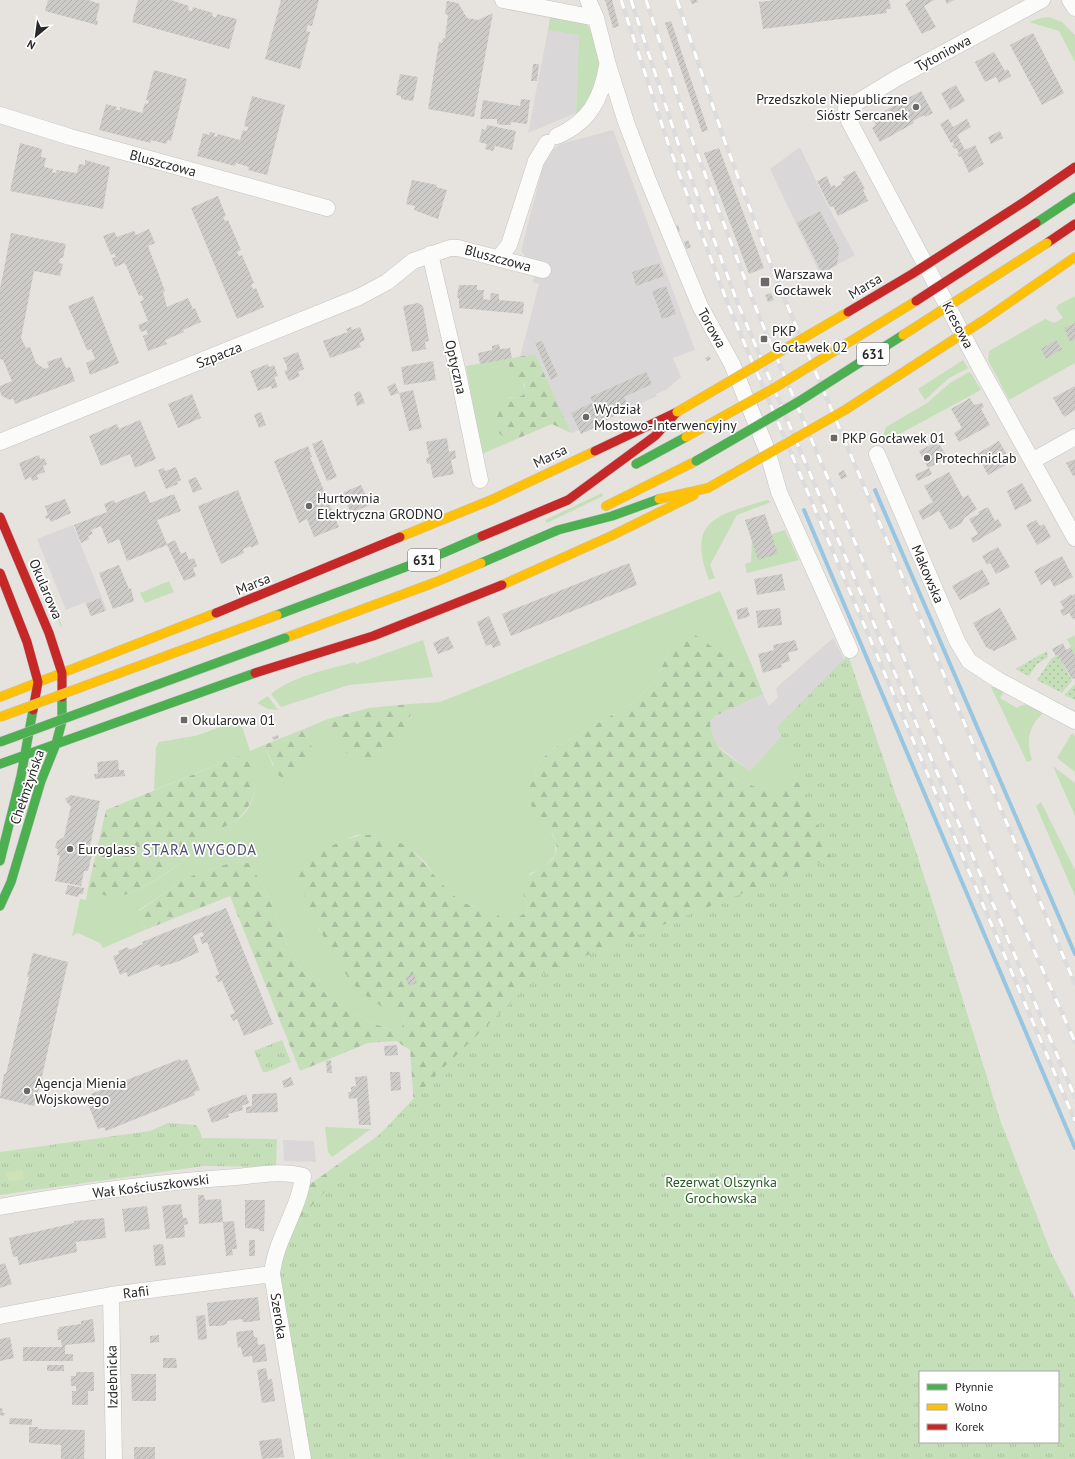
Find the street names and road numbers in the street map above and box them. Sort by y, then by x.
street label: Tytoniowa [912,31,974,75]
street label: Bluszczowa [128,145,198,181]
street label: Bluszczowa [463,240,533,276]
street label: Marsa [845,269,885,303]
street label: Kresowa [938,298,978,352]
street label: Torowa [694,305,730,351]
street label: Szpacza [194,338,244,372]
street label: Optyczna [441,338,471,396]
road number: 631 [857,343,889,365]
street label: Marsa [530,440,570,472]
street label: Makowska [908,542,948,606]
road number: 631 [408,549,440,571]
street label: Okularowa [25,556,67,622]
street label: Marsa [233,569,273,599]
street label: Chełmżyńska [6,747,48,827]
street label: Wał Kościuszkowski [92,1170,210,1202]
street label: Rafii [122,1281,150,1303]
street label: Szeroka [266,1292,292,1340]
street label: Izdebnicka [102,1345,122,1409]

